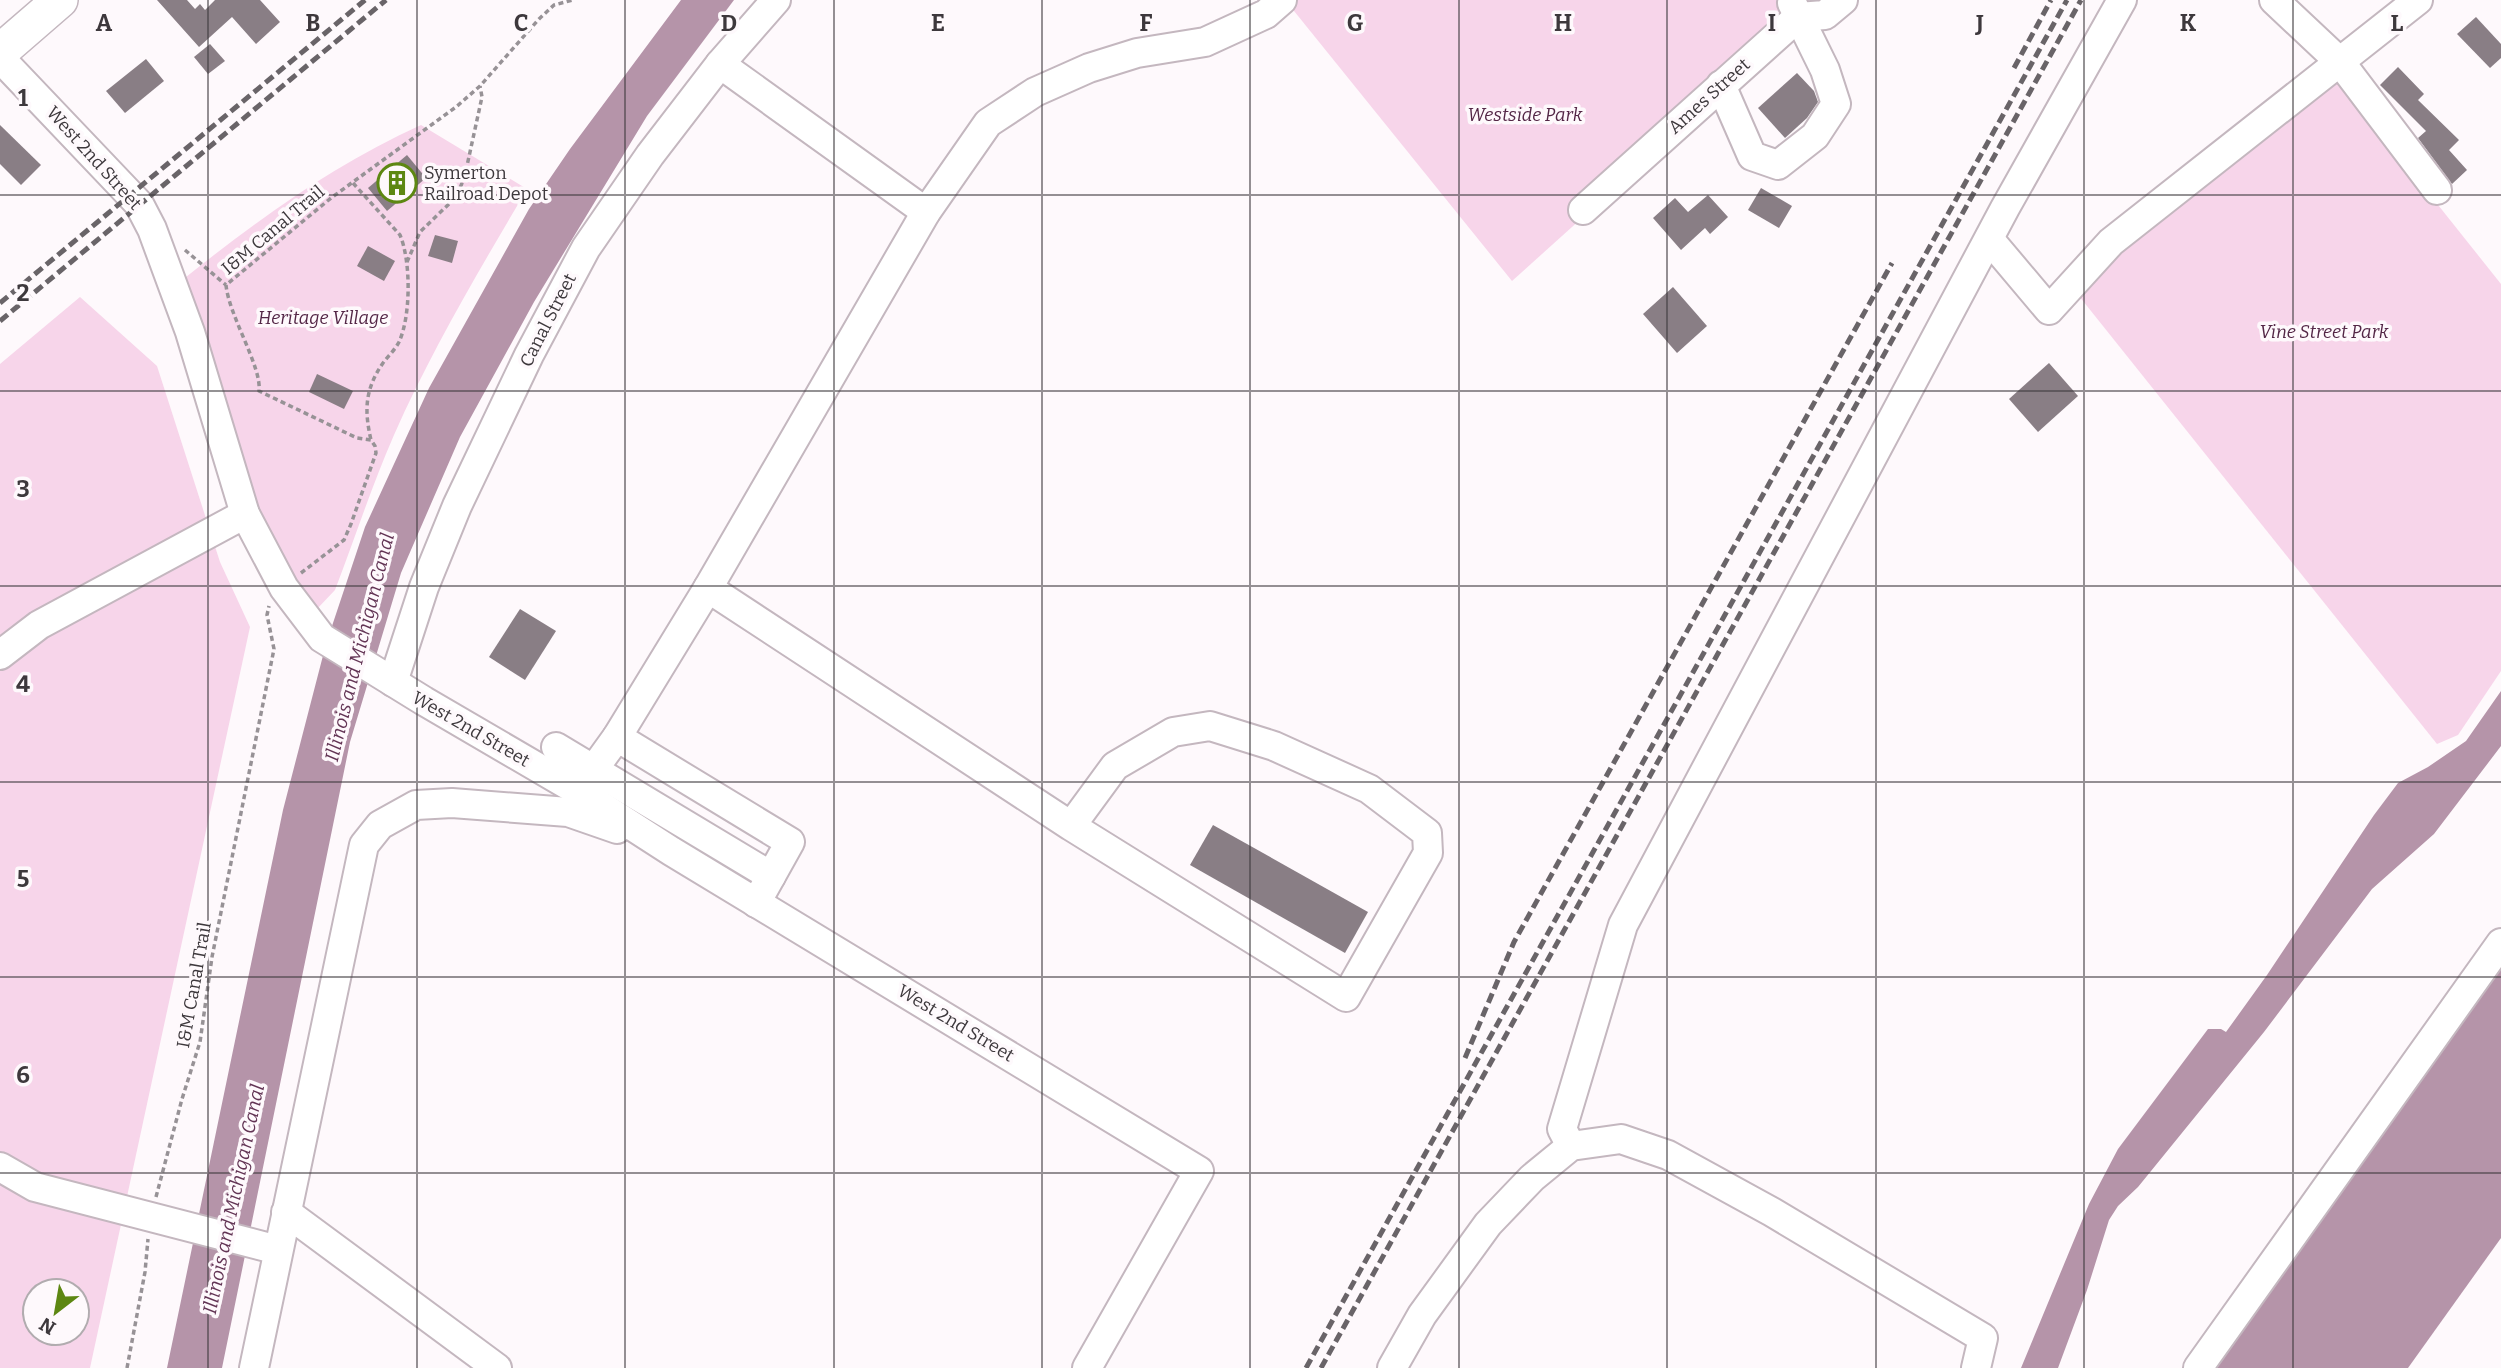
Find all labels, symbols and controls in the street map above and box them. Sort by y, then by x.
text: A [96,9,113,37]
text: B [306,9,320,37]
text: C [514,9,528,37]
text: D [721,9,737,37]
text: E [931,9,945,37]
text: F [1140,9,1153,37]
text: G [1347,9,1364,37]
text: H [1554,9,1572,37]
text: I [1768,9,1776,37]
text: J [1974,9,1984,37]
text: K [2180,9,2197,37]
text: L [2391,9,2404,37]
street label: Ames Street [1664,53,1755,138]
text: 1 [18,84,28,112]
street label: West 2nd Street [42,102,147,215]
park label: Westside Park [1468,104,1583,126]
building icon: Symerton Railroad Depot [376,162,418,204]
place label: Symerton Railroad Depot [424,162,549,205]
street label: I&M Canal Trail [217,181,329,279]
street label: Canal Street [515,269,581,370]
text: 2 [17,279,30,307]
park label: Heritage Village [258,307,388,329]
park label: Vine Street Park [2259,321,2389,343]
text: 3 [16,475,30,503]
water label: Illinois and Michigan Canal [320,531,399,764]
text: 4 [16,670,30,698]
street label: West 2nd Street [408,686,534,772]
text: 5 [17,865,29,893]
street label: I&M Canal Trail [172,920,216,1050]
street label: West 2nd Street [894,980,1019,1067]
text: 6 [16,1061,30,1089]
water label: Illinois and Michigan Canal [198,1082,269,1316]
north arrow [21,1277,91,1347]
text: N [35,1312,60,1340]

